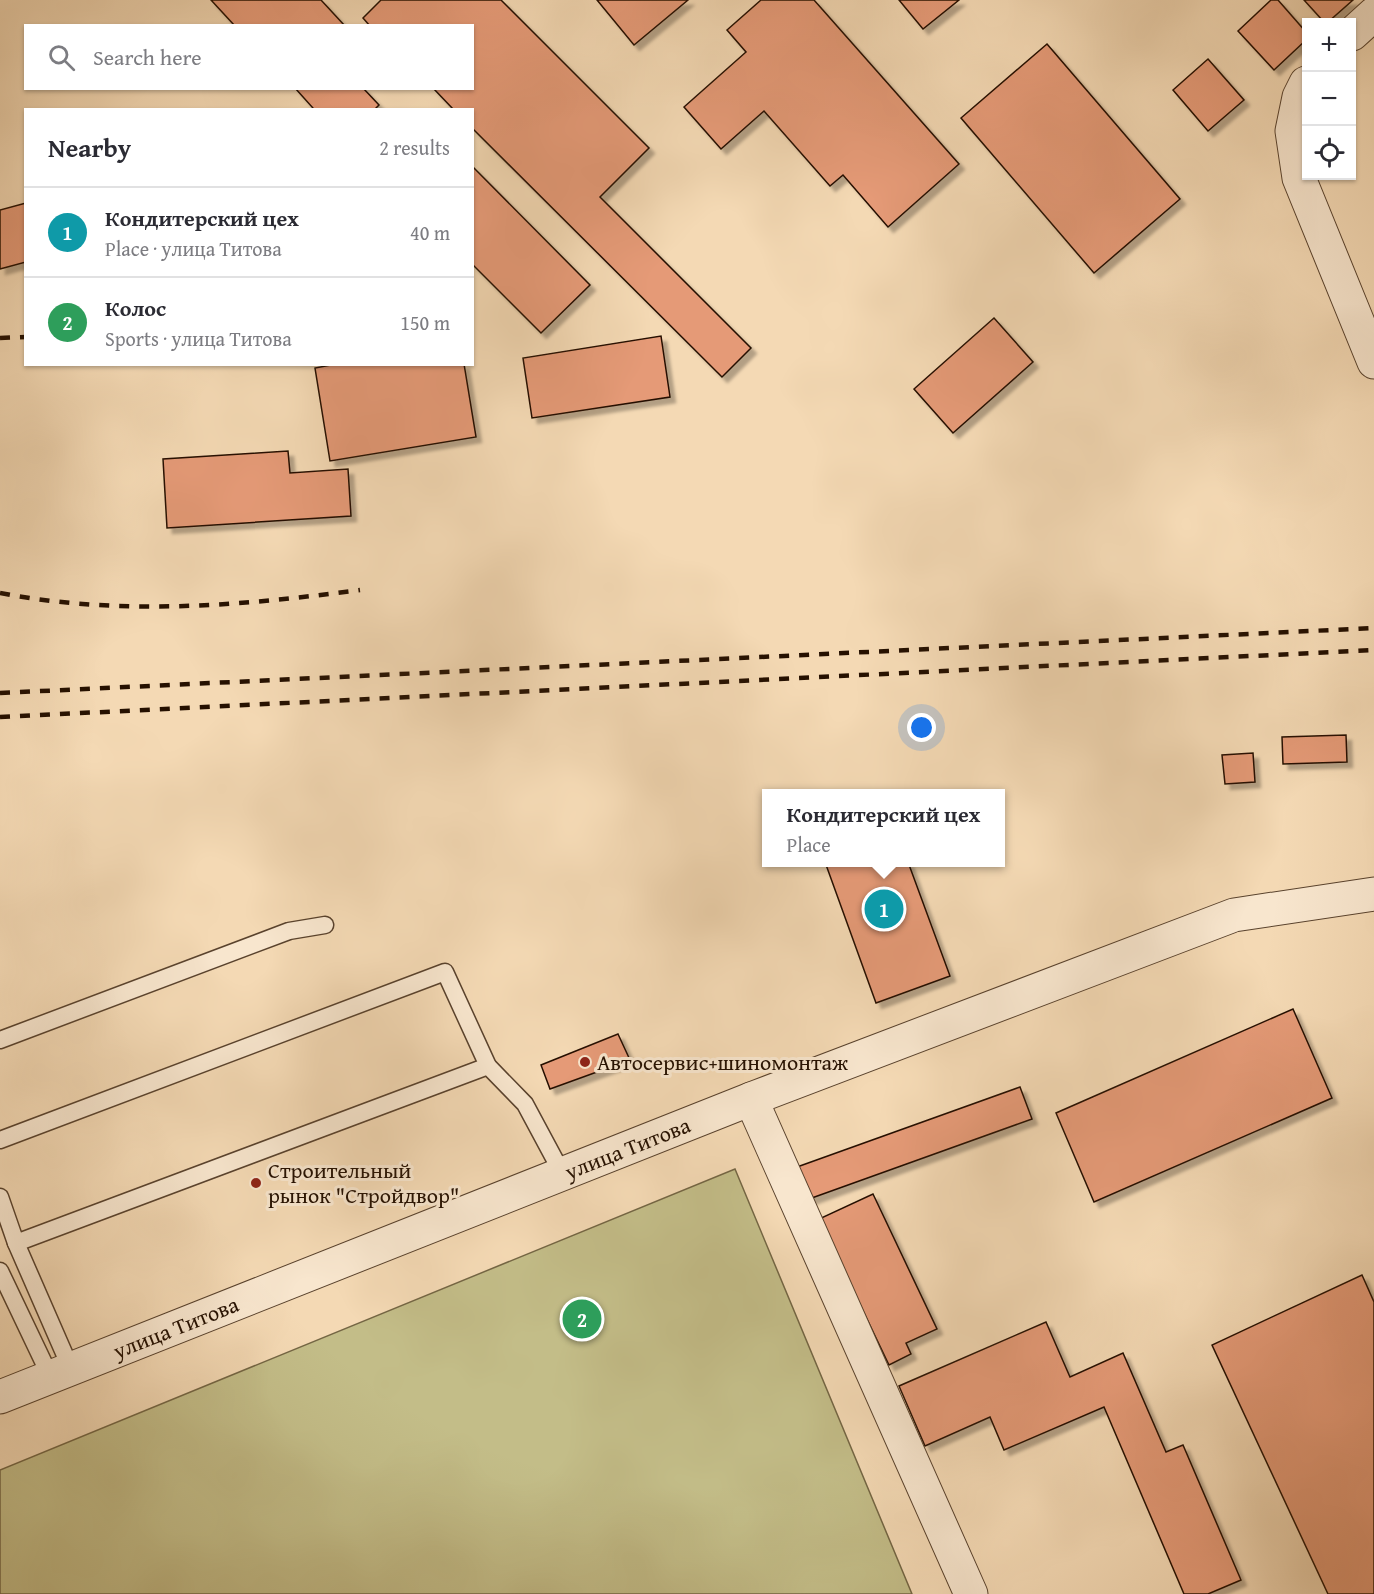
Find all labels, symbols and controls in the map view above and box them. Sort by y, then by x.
map controls [1302,18,1356,180]
button: + [1302,18,1356,72]
search box [24,24,474,90]
icon: search [45,41,78,74]
text: Search here [93,41,202,73]
button: − [1302,72,1356,126]
button: locate [1302,126,1356,180]
text: Nearby [48,128,131,167]
text: 2 results [379,133,450,162]
text: Кондитерский цех [105,202,299,234]
text: 1 [62,218,73,247]
text: 40 m [410,218,450,247]
text: Place · улица Титова [105,234,282,263]
text: Колос [105,292,166,324]
text: 2 [62,308,73,337]
text: 150 m [400,308,450,337]
text: Sports · улица Титова [105,324,292,353]
your location [907,713,936,742]
popup [762,789,1005,867]
text: Кондитерский цех [787,798,980,830]
text: Place [787,830,831,859]
pin: 1 [864,886,904,932]
place label: Автосервис+шиномонтаж [597,1046,849,1078]
marker: Автосервис+шиномонтаж [578,1055,592,1069]
street label: улица Титова [559,1108,696,1188]
place label: Строительный рынок "Стройдвор" [268,1154,460,1211]
marker: Строительный рынок "Стройдвор" [249,1176,263,1190]
street label: улица Титова [107,1288,244,1367]
pin: 2 [562,1296,602,1342]

